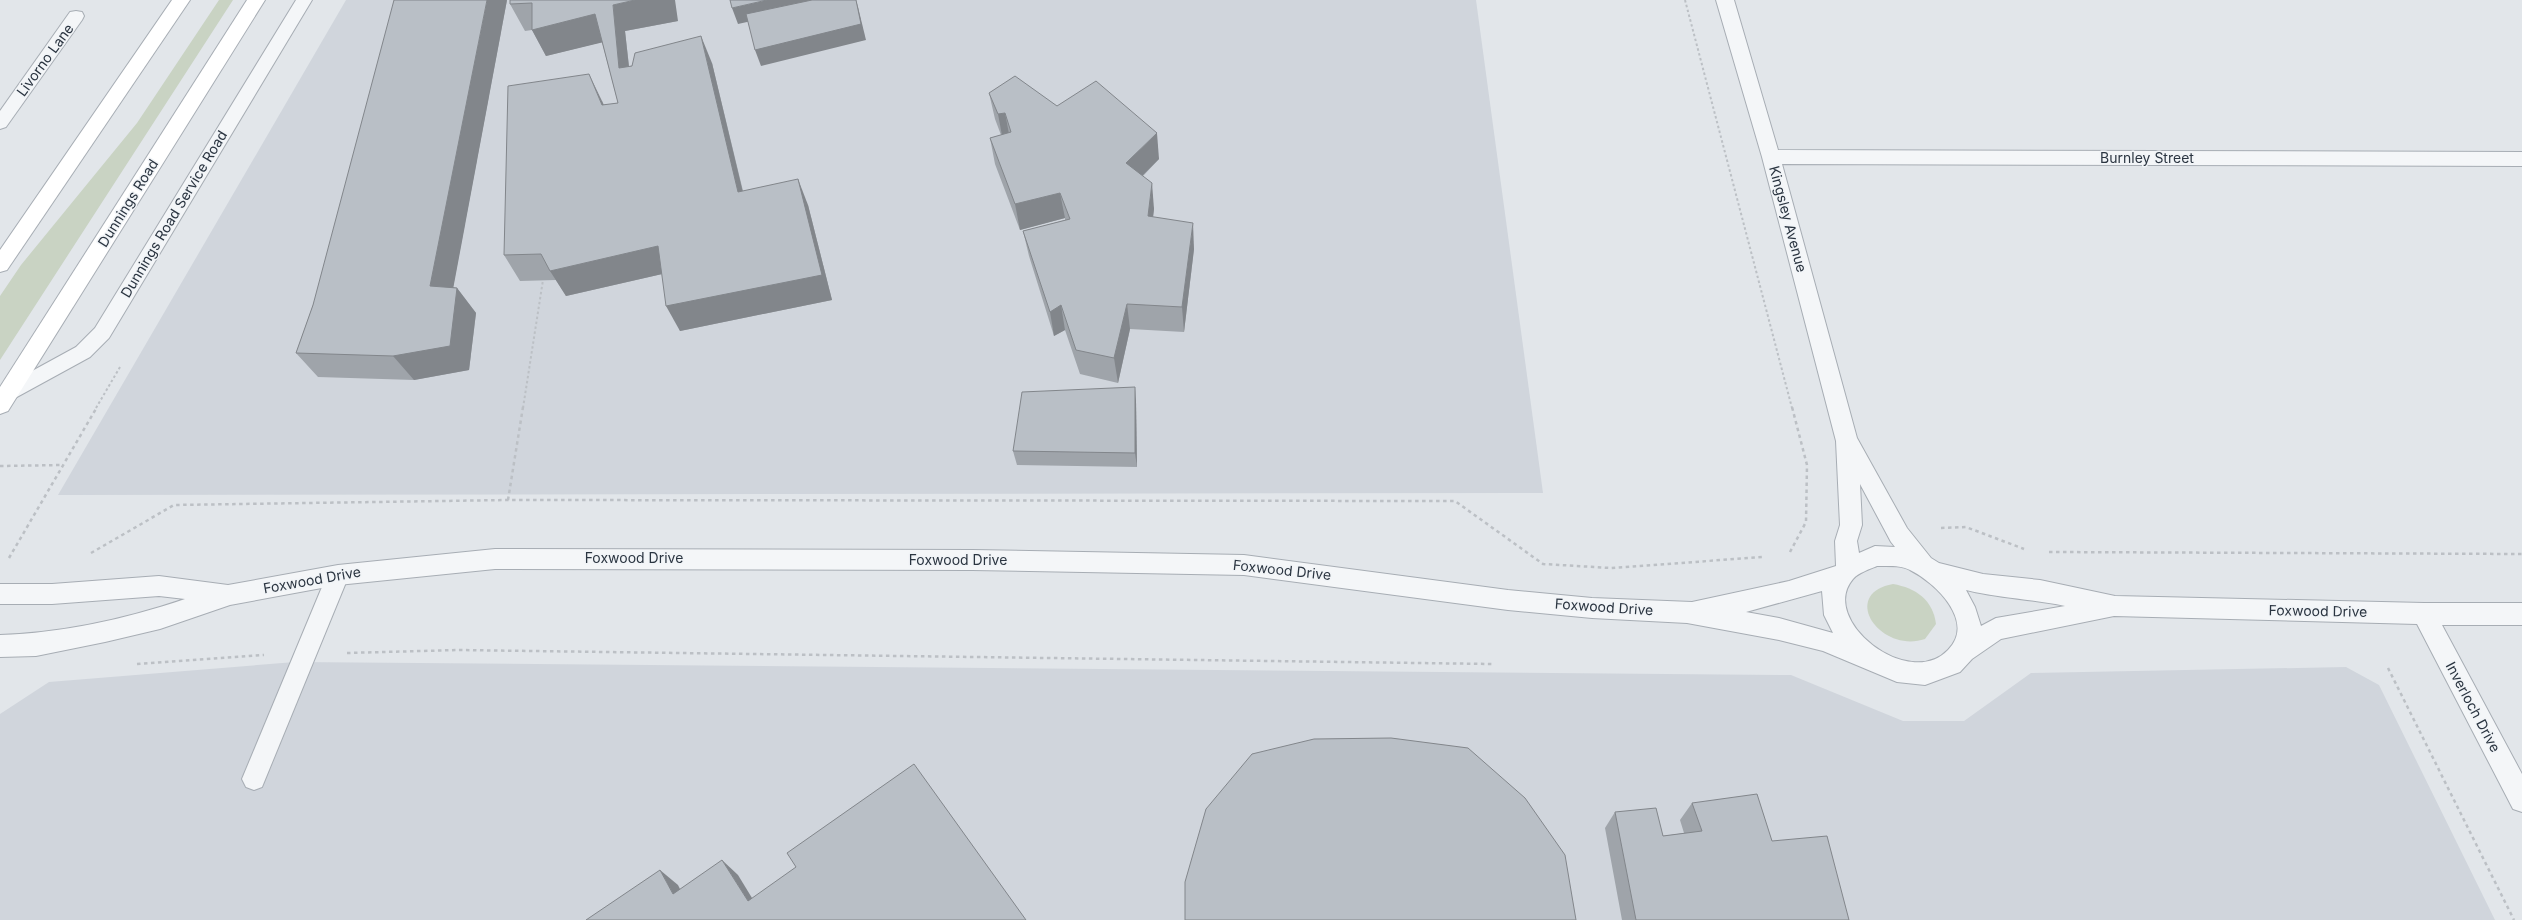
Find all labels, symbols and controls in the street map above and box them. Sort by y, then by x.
street label: Livorno Lane [13,20,77,99]
street label: Dunnings Road Service Road [117,127,230,300]
street label: Burnley Street [2100,149,2194,166]
street label: Dunnings Road [94,156,161,250]
street label: Kingsley Avenue [1766,164,1811,274]
street label: Foxwood Drive [585,549,683,566]
street label: Foxwood Drive [909,551,1007,568]
street label: Foxwood Drive [1232,556,1332,583]
street label: Foxwood Drive [262,563,362,596]
street label: Foxwood Drive [1554,595,1654,618]
street label: Foxwood Drive [2269,601,2367,620]
street label: Inverloch Drive [2443,659,2504,755]

